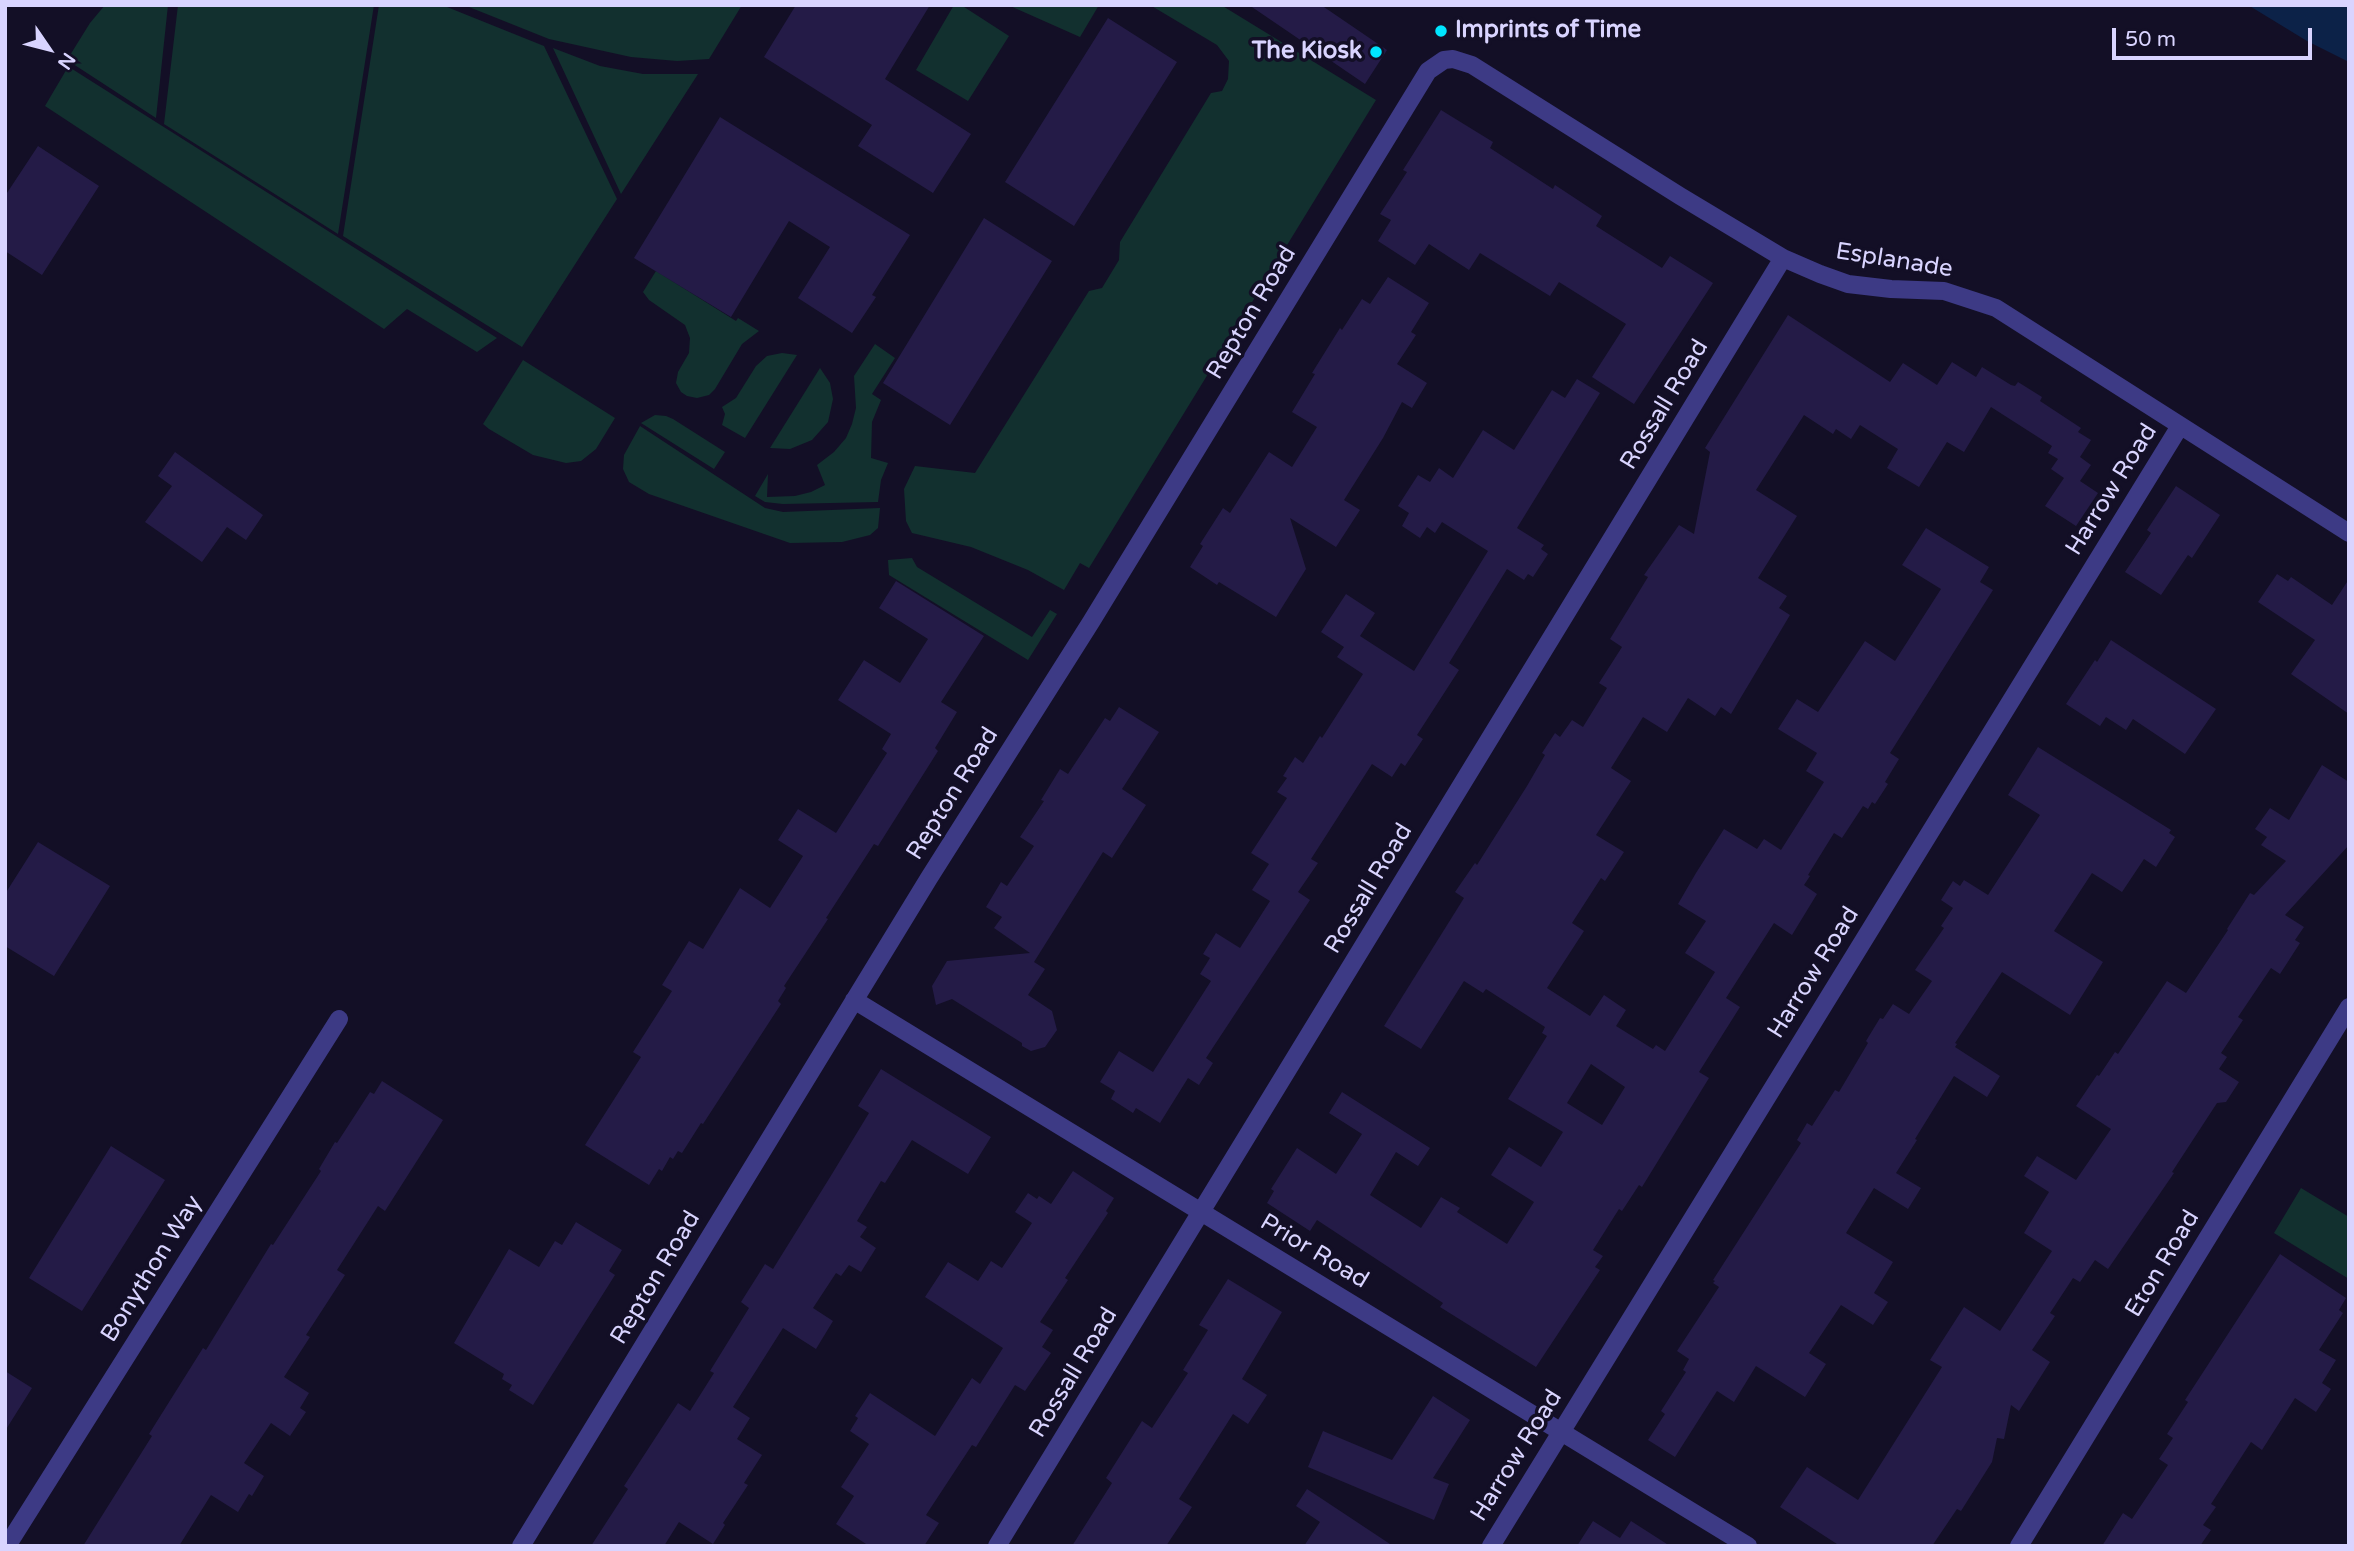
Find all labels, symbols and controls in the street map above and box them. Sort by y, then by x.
north arrow [14,14,84,84]
scale bar [2116,14,2316,58]
place label: Imprints of Time [1455,17,1641,45]
marker: Imprints of Time [1433,23,1449,39]
text: 50 m [2125,27,2176,52]
place label: The Kiosk [1252,38,1362,66]
marker: The Kiosk [1368,44,1384,60]
text: N [53,48,80,74]
street label: Esplanade [1833,238,1955,284]
street label: Repton Road [1201,241,1303,385]
street label: Rossall Road [1615,335,1715,475]
street label: Harrow Road [2060,419,2164,561]
street label: Repton Road [901,723,1005,865]
street label: Rossall Road [1319,819,1419,959]
street label: Harrow Road [1762,902,1866,1044]
street label: Bonython Way [95,1190,209,1348]
street label: Eton Road [2120,1205,2206,1323]
street label: Repton Road [605,1206,707,1350]
street label: Prior Road [1255,1208,1373,1296]
street label: Rossall Road [1024,1303,1124,1443]
street label: Harrow Road [1465,1385,1569,1527]

